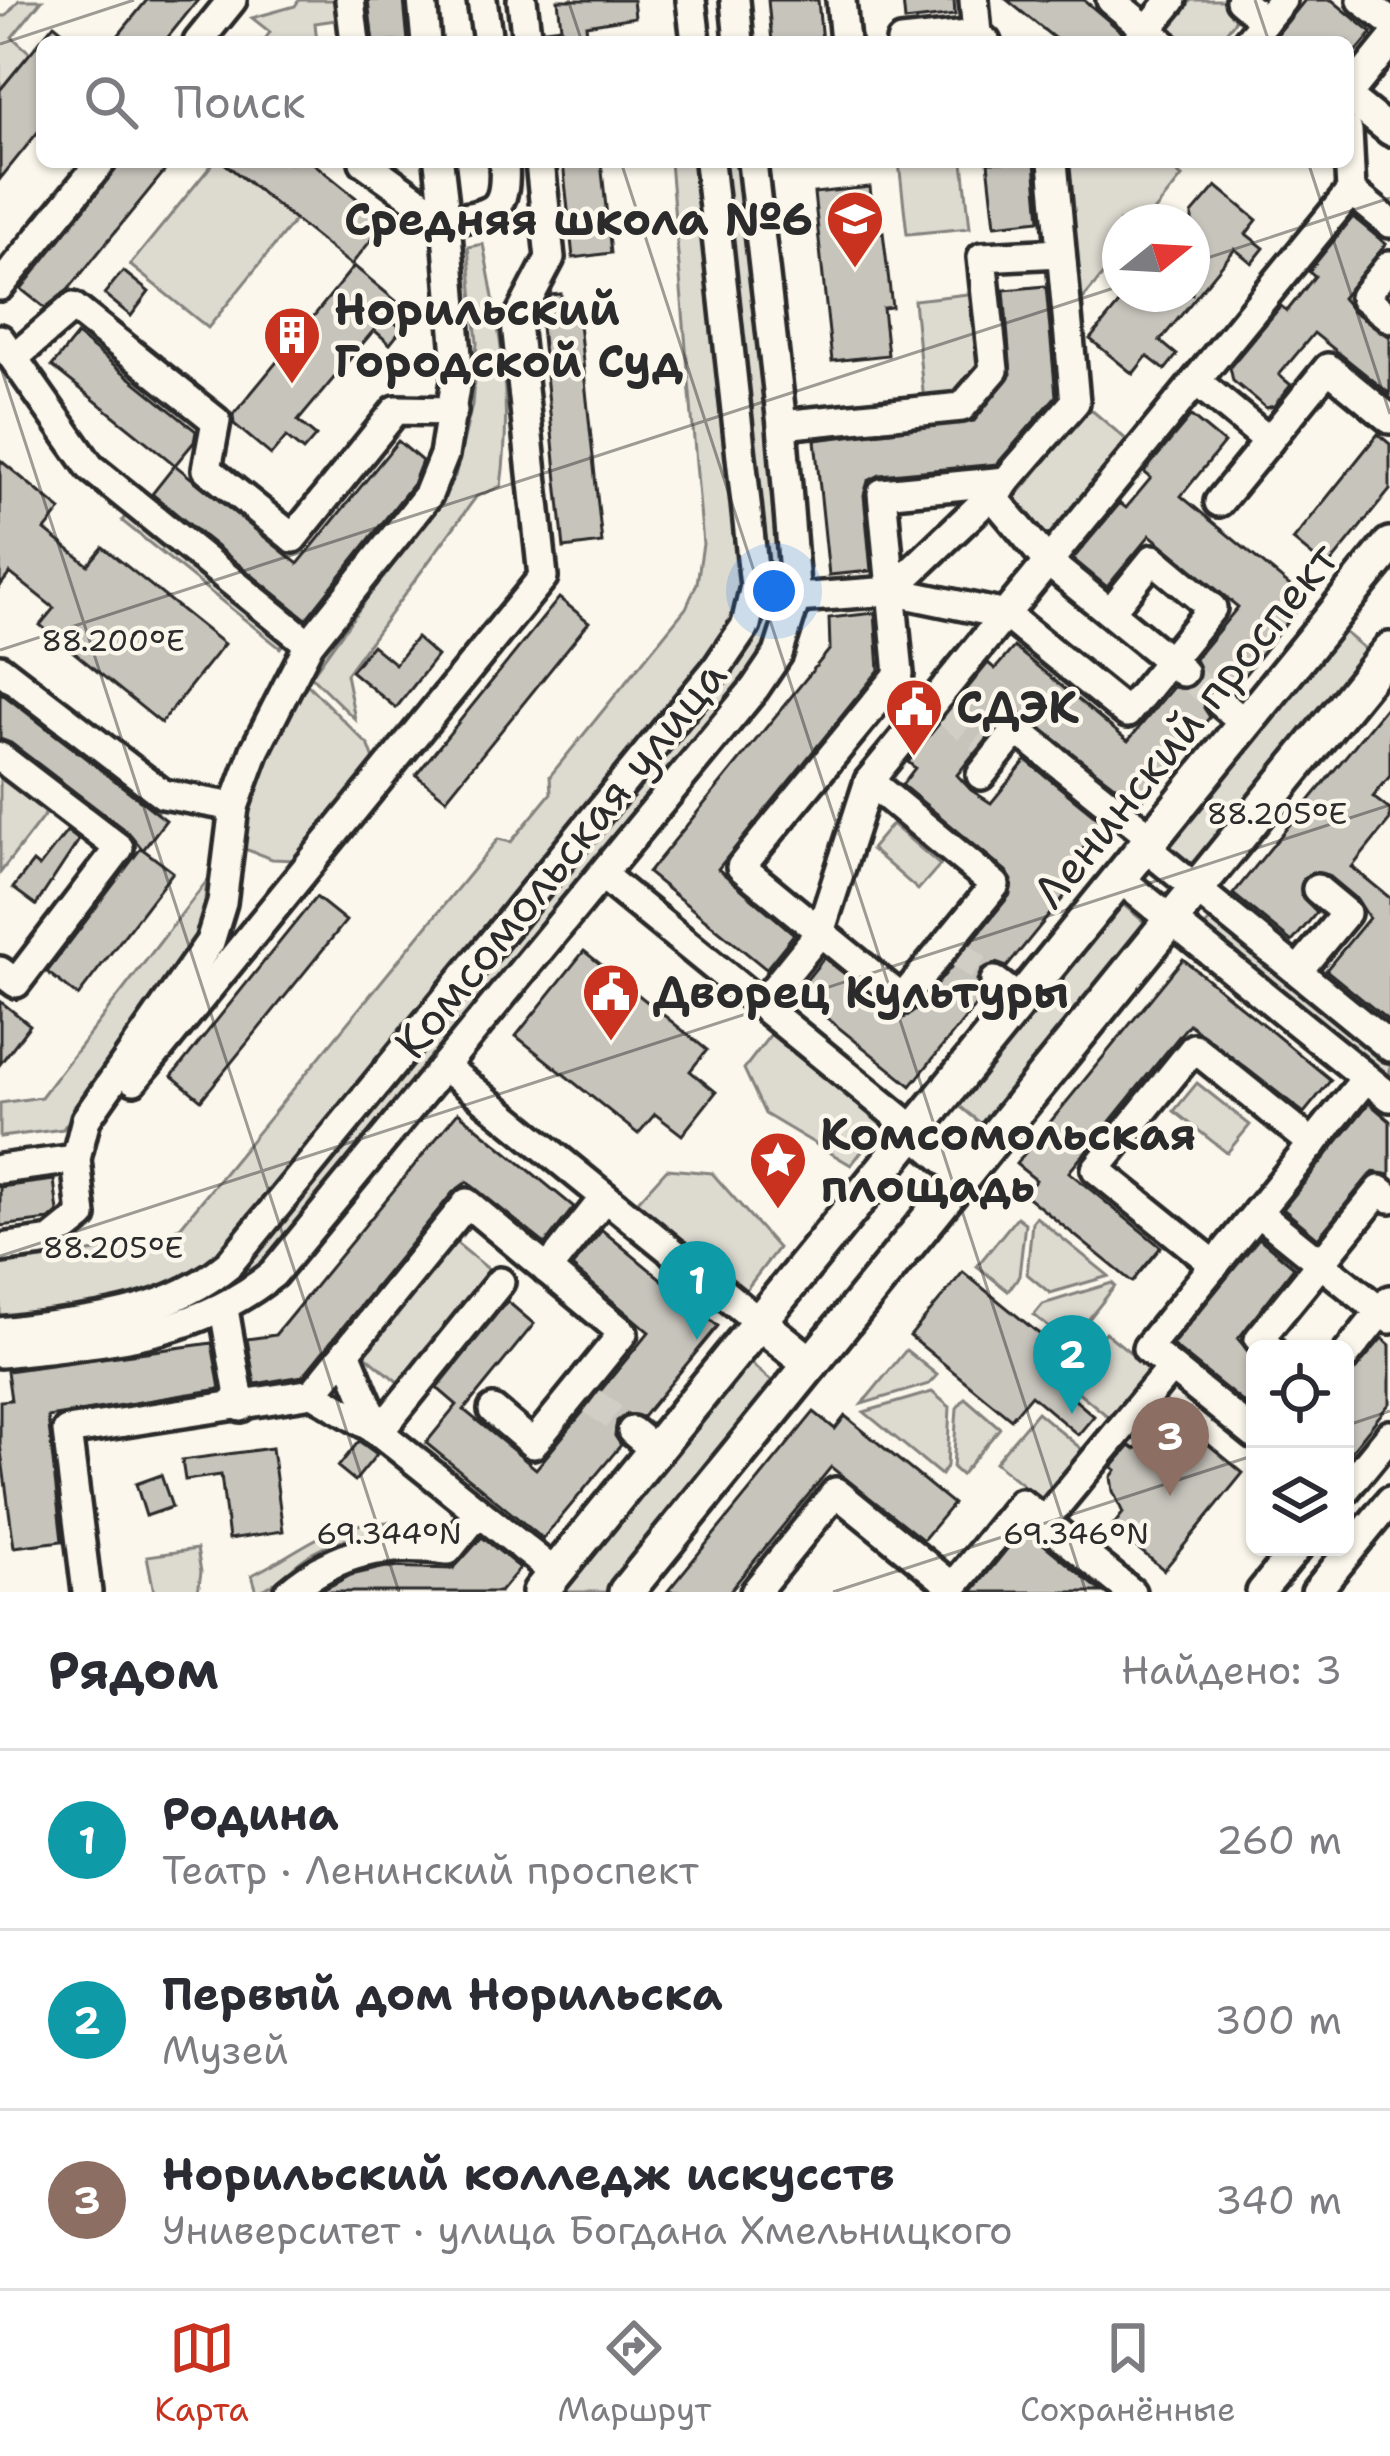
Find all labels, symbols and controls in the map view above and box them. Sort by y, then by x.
search box [36,36,1354,168]
icon: search [78,69,144,135]
text: Поиск [174,72,305,132]
school or university icon: Средняя школа №6 [824,188,886,270]
place label: Средняя школа №6 [344,189,813,249]
north arrow [1102,204,1210,312]
place label: Норильский Городской Суд [334,279,684,391]
building icon: Норильский Городской Суд [261,304,323,386]
street label: Ленинский проспект [1019,529,1352,920]
your location [744,561,804,621]
text: 88.200°E [41,620,185,661]
street label: Комсомольская улица [380,647,740,1071]
public building icon: СДЭК [883,676,945,758]
place label: СДЭК [956,677,1079,737]
text: 88.205°E [1207,793,1347,834]
public building icon: Дворец Культуры [580,961,642,1043]
place label: Дворец Культуры [653,962,1069,1022]
place label: Комсомольская площадь [820,1104,1196,1216]
place icon: Комсомольская площадь [747,1129,809,1211]
text: 88.205°E [43,1227,183,1268]
pin: 1 [658,1241,736,1340]
pin: 2 [1033,1315,1111,1414]
map controls [1246,1340,1354,1556]
button: locate [1246,1340,1354,1448]
pin: 3 [1131,1397,1209,1496]
button: layers [1246,1448,1354,1556]
text: 69.344°N [316,1513,462,1554]
text: 69.346°N [1003,1513,1149,1554]
text: Рядом [48,1636,219,1704]
text: Найдено: 3 [1121,1644,1342,1696]
text: Родина [162,1784,339,1844]
text: 1 [78,1814,96,1866]
text: 260 m [1216,1814,1342,1866]
text: Театр · Ленинский проспект [162,1844,699,1896]
text: Первый дом Норильска [162,1964,723,2024]
text: 2 [73,1994,101,2046]
text: 300 m [1214,1994,1342,2046]
text: Музей [162,2024,289,2076]
text: Норильский колледж искусств [162,2144,894,2204]
text: 3 [73,2174,101,2226]
text: 340 m [1215,2174,1342,2226]
text: Университет · улица Богдана Хмельницкого [162,2204,1013,2256]
tab: Карта [154,2315,249,2432]
tab: Маршрут [557,2315,711,2432]
tab: Сохранённые [1020,2315,1236,2432]

